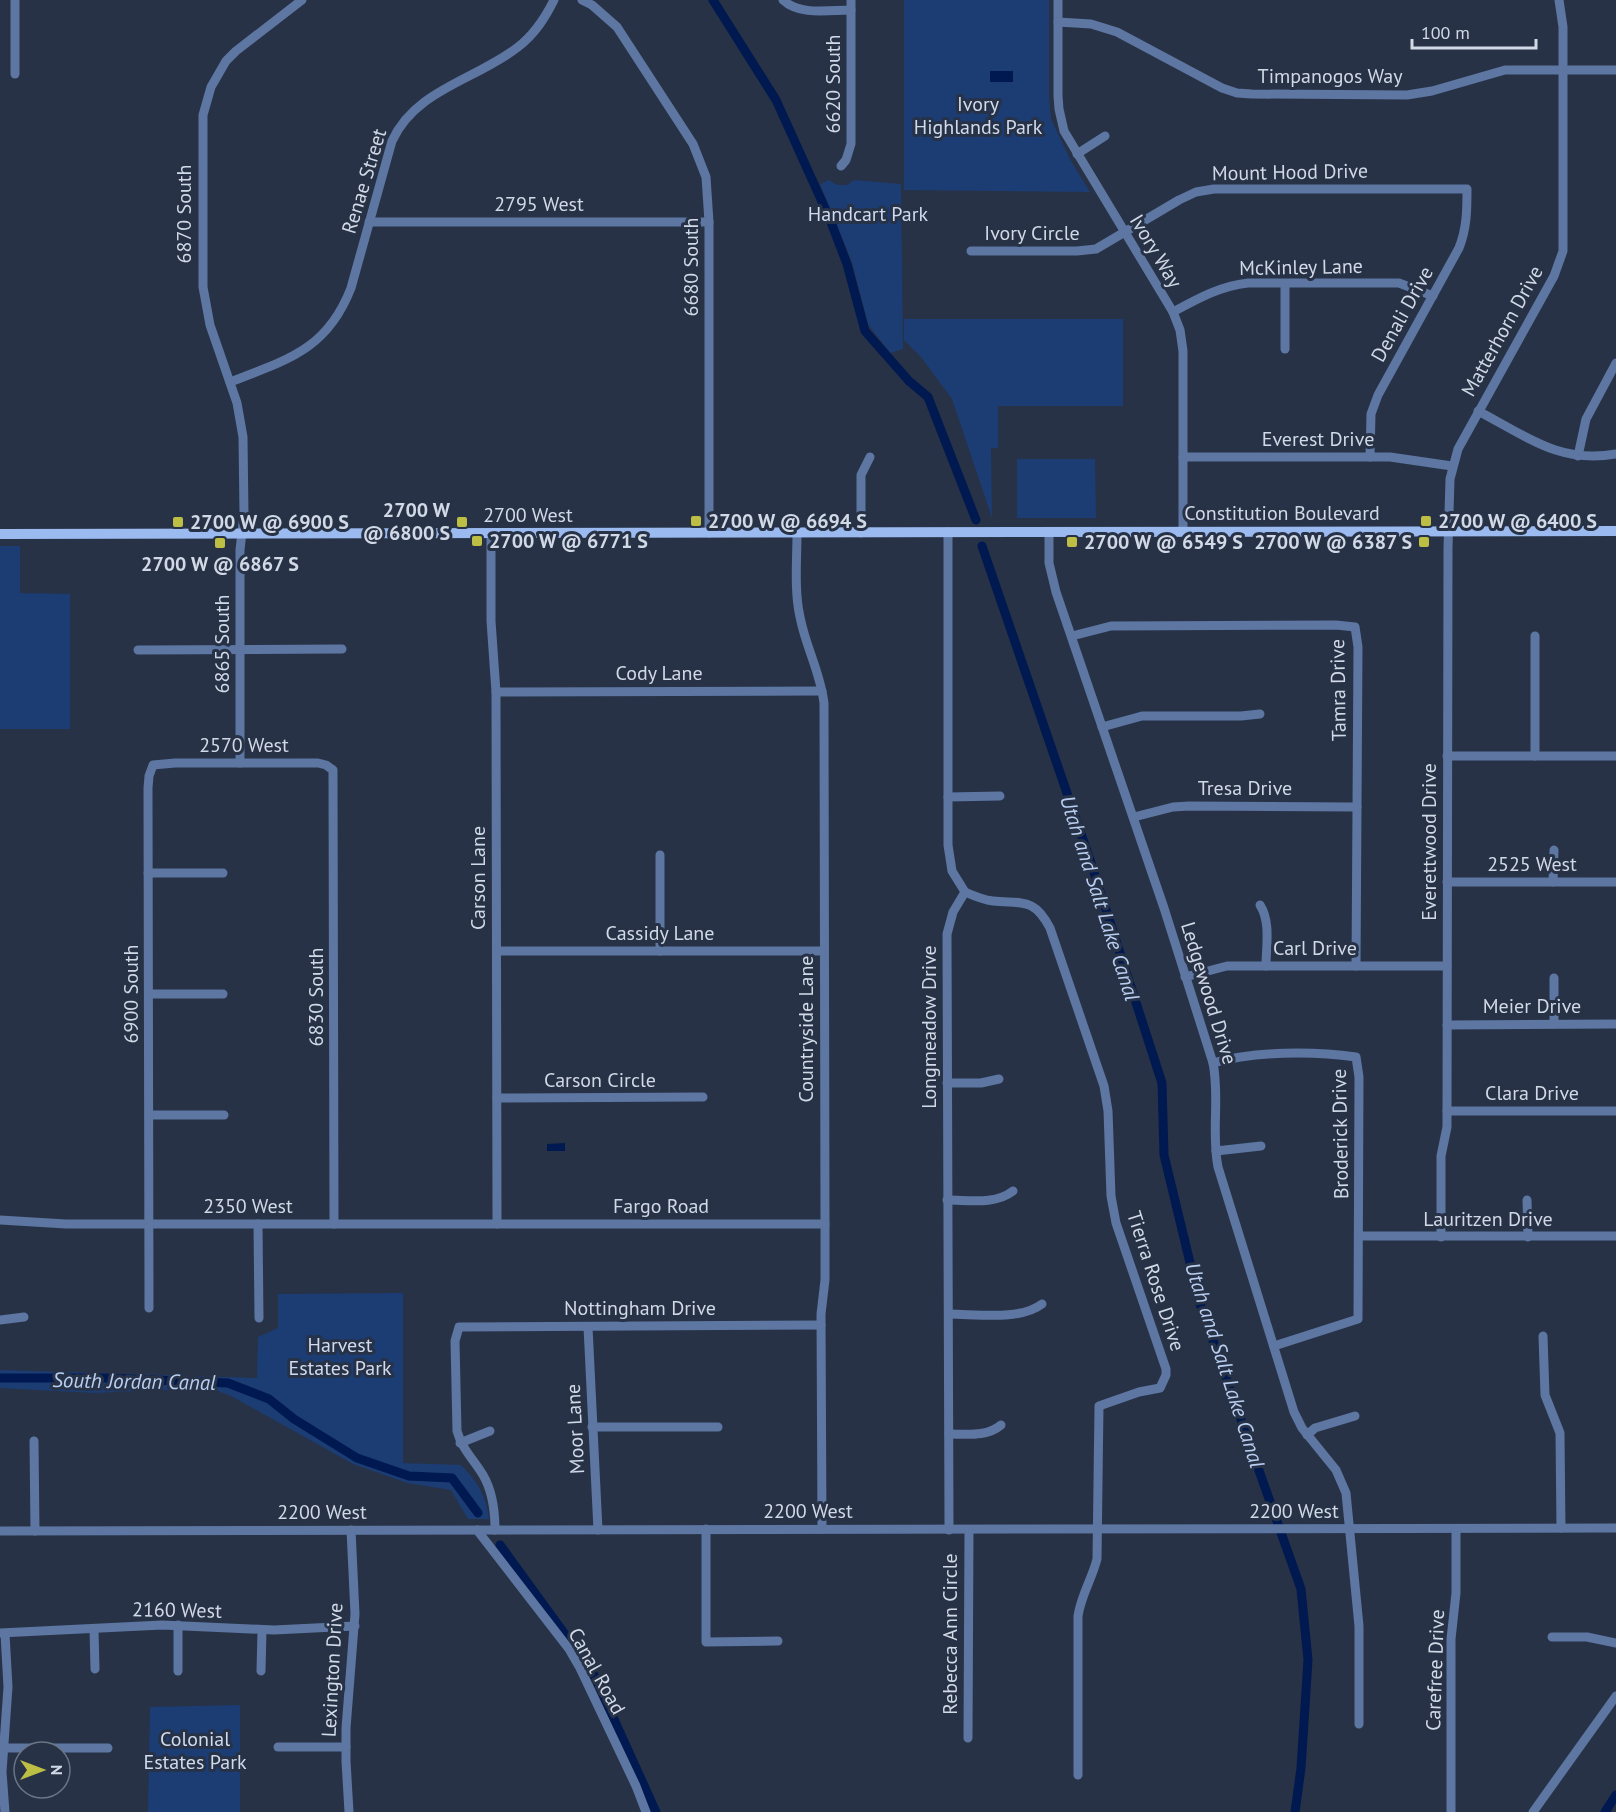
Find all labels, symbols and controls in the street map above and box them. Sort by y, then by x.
scale bar [1412,12,1536,50]
text: 100 m [1421,21,1470,44]
street label: 6620 South [820,35,846,133]
street label: Timpanogos Way [1258,63,1403,89]
park label: Ivory Highlands Park [914,91,1043,140]
street label: Renae Street [336,125,392,237]
street label: Mount Hood Drive [1212,158,1368,186]
street label: 6870 South [171,165,197,263]
street label: 2795 West [494,191,584,217]
park label: Handcart Park [808,201,929,227]
street label: Ivory Way [1124,209,1188,293]
street label: 6680 South [678,218,704,316]
street label: Ivory Circle [984,220,1080,246]
street label: McKinley Lane [1239,253,1363,281]
street label: Matterhorn Drive [1455,261,1549,401]
street label: Denali Drive [1365,262,1439,366]
street label: Everest Drive [1262,426,1374,452]
place label: 2700 W @ 6800 S [363,497,451,546]
street label: Constitution Boulevard [1184,500,1380,526]
street label: 2700 West [483,502,573,528]
place label: 2700 W @ 6694 S [708,508,867,534]
place label: 2700 W @ 6400 S [1438,508,1597,534]
place label: 2700 W @ 6900 S [190,509,349,535]
marker: 2700 W @ 6694 S [689,514,703,528]
marker: 2700 W @ 6400 S [1419,514,1433,528]
marker: 2700 W @ 6900 S [171,515,185,529]
marker: 2700 W @ 6800 S [455,515,469,529]
place label: 2700 W @ 6771 S [489,528,648,554]
place label: 2700 W @ 6549 S [1084,529,1243,555]
place label: 2700 W @ 6387 S [1254,529,1412,555]
marker: 2700 W @ 6771 S [470,534,484,548]
marker: 2700 W @ 6549 S [1065,535,1079,549]
marker: 2700 W @ 6387 S [1417,535,1431,549]
marker: 2700 W @ 6867 S [213,536,227,550]
place label: 2700 W @ 6867 S [141,551,299,577]
street label: 6865 South [209,595,235,693]
street label: Tamra Drive [1324,639,1352,741]
street label: Cody Lane [615,660,703,686]
street label: 2570 West [199,732,289,758]
street label: Everettwood Drive [1416,763,1442,921]
street label: Tresa Drive [1198,775,1292,801]
water label: Utah and Salt Lake Canal [1054,792,1146,1004]
street label: Carson Lane [465,826,491,930]
street label: 2525 West [1487,851,1577,877]
street label: Ledgewood Drive [1175,919,1243,1067]
street label: Cassidy Lane [606,920,714,946]
street label: Carl Drive [1273,935,1357,961]
street label: 6900 South [118,945,144,1043]
street label: Longmeadow Drive [916,945,942,1109]
street label: 6830 South [303,948,329,1046]
street label: Countryside Lane [793,955,819,1103]
street label: Meier Drive [1483,993,1581,1019]
street label: Carson Circle [544,1067,656,1093]
street label: Broderick Drive [1326,1069,1354,1199]
street label: Clara Drive [1485,1080,1579,1106]
street label: 2350 West [203,1193,293,1219]
street label: Fargo Road [613,1193,709,1219]
street label: Lauritzen Drive [1423,1206,1553,1232]
street label: Tierra Rose Drive [1121,1208,1191,1354]
water label: Utah and Salt Lake Canal [1179,1259,1271,1471]
street label: Nottingham Drive [564,1295,716,1321]
park label: Harvest Estates Park [288,1332,392,1381]
water label: South Jordan Canal [52,1366,216,1396]
street label: Moor Lane [560,1383,590,1475]
street label: 2200 West [763,1498,853,1524]
street label: 2200 West [1249,1498,1339,1524]
street label: 2200 West [277,1499,367,1525]
street label: Rebecca Ann Circle [937,1553,963,1715]
street label: 2160 West [132,1596,222,1624]
street label: Lexington Drive [315,1602,349,1738]
street label: Carefree Drive [1420,1609,1450,1731]
street label: Canal Road [563,1623,631,1719]
park label: Colonial Estates Park [143,1726,247,1775]
north arrow [12,1740,72,1800]
text: N [47,1765,67,1775]

